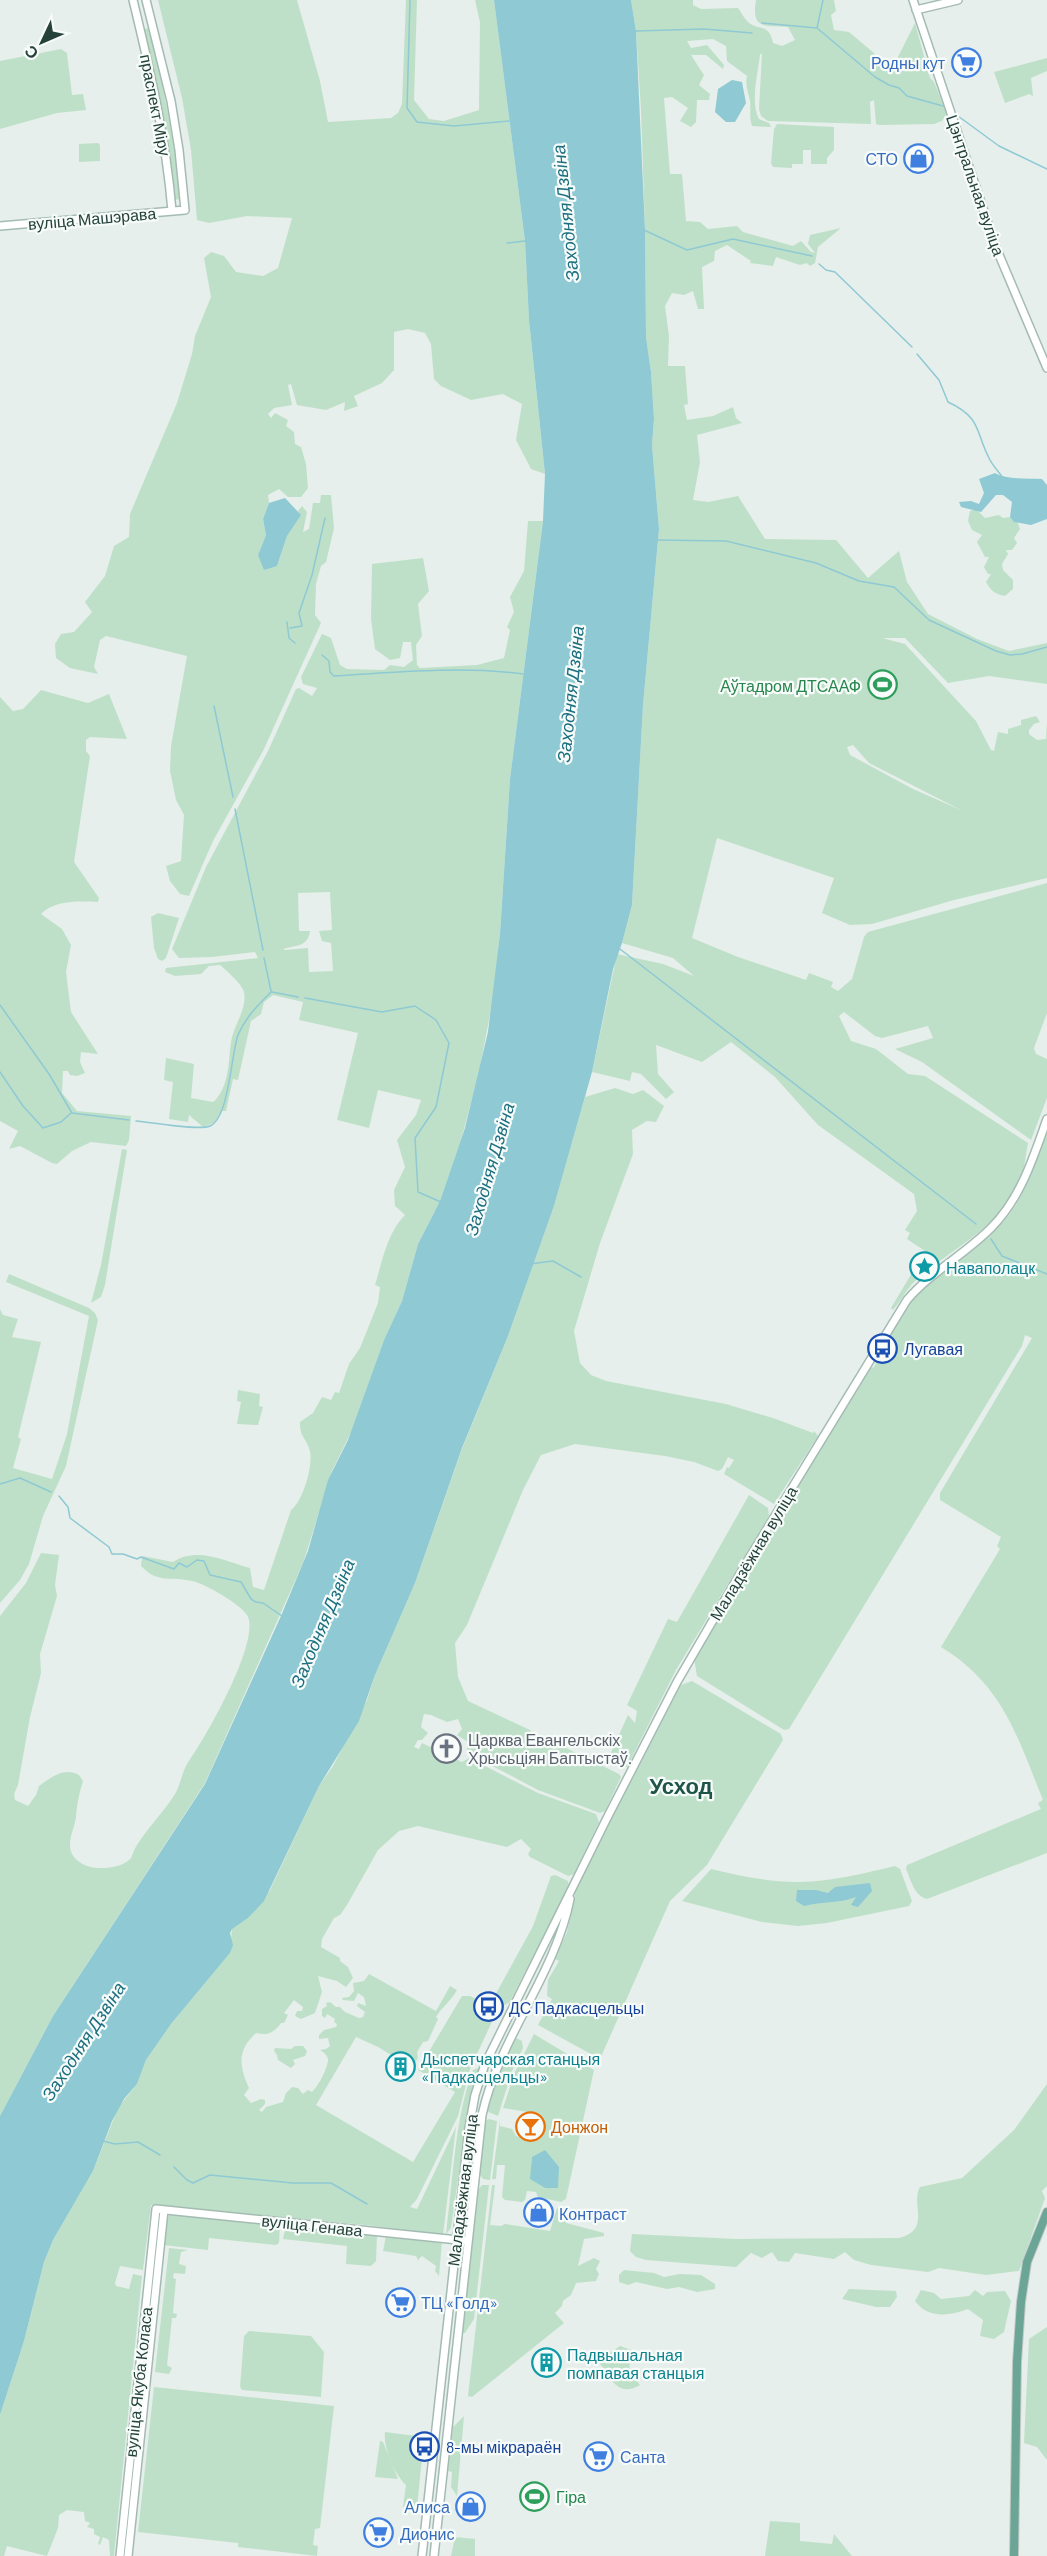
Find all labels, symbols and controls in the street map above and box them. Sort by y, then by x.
north arrow [12,12,72,72]
text: С [20,42,42,64]
supermarket icon: Родны кут [950,46,982,78]
street label: праспект Міру [137,52,175,158]
place label: Родны кут [871,53,946,72]
street label: Цэнтральная вуліца [943,112,1009,258]
shop icon: СТО [903,142,935,174]
water label: Заходняя Дзвіна [547,144,583,282]
place label: СТО [865,149,898,168]
street label: вуліца Машэрава [27,203,157,233]
water label: Заходняя Дзвіна [552,625,588,763]
sports icon: Аўтадром ДТСААФ [866,669,898,701]
place label: Аўтадром ДТСААФ [720,676,861,695]
water label: Заходняя Дзвіна [460,1100,518,1238]
place icon: Наваполацк [909,1251,941,1283]
place label: Наваполацк [946,1258,1036,1277]
bus stop icon: Лугавая [867,1332,899,1364]
place label: Лугавая [904,1339,963,1358]
street label: Маладзёжная вуліца [705,1482,801,1624]
water label: Заходняя Дзвіна [285,1556,359,1690]
place label: Царква Евангельскіх Хрысьціян Баптыстаў. [468,1730,632,1767]
church icon: Царква Евангельскіх Хрысьціян Баптыстаў. [431,1732,463,1764]
district label: Усход [649,1772,713,1799]
water label: Заходняя Дзвіна [36,1977,130,2105]
bus stop icon: ДС Падкасцельцы [472,1991,504,2023]
place label: ДС Падкасцельцы [509,1998,644,2017]
place label: Дыспетчарская станцыя «Падкасцельцы» [421,2049,600,2086]
building icon: Дыспетчарская станцыя «Падкасцельцы» [384,2051,416,2083]
bar icon: Донжон [514,2110,546,2142]
street label: Маладзёжная вуліца [443,2113,481,2267]
place label: Донжон [551,2117,608,2136]
shop icon: Контраст [522,2197,554,2229]
place label: Контраст [559,2204,627,2223]
street label: вуліца Генава [261,2210,364,2240]
supermarket icon: ТЦ «Голд» [384,2286,416,2318]
place label: ТЦ «Голд» [421,2293,498,2312]
street label: вуліца Якуба Коласа [121,2306,155,2458]
place label: Падвышальная помпавая станцыя [567,2345,704,2382]
building icon: Падвышальная помпавая станцыя [530,2347,562,2379]
bus stop icon: 8-мы мікрараён [409,2430,441,2462]
place label: 8-мы мікрараён [446,2437,561,2456]
supermarket icon: Санта [583,2440,615,2472]
place label: Санта [620,2447,666,2466]
sports icon: Гіра [519,2480,551,2512]
place label: Гіра [556,2487,586,2506]
shop icon: Алиса [455,2490,487,2522]
place label: Алиса [404,2497,450,2516]
supermarket icon: Дионис [363,2517,395,2549]
place label: Дионис [400,2524,454,2543]

